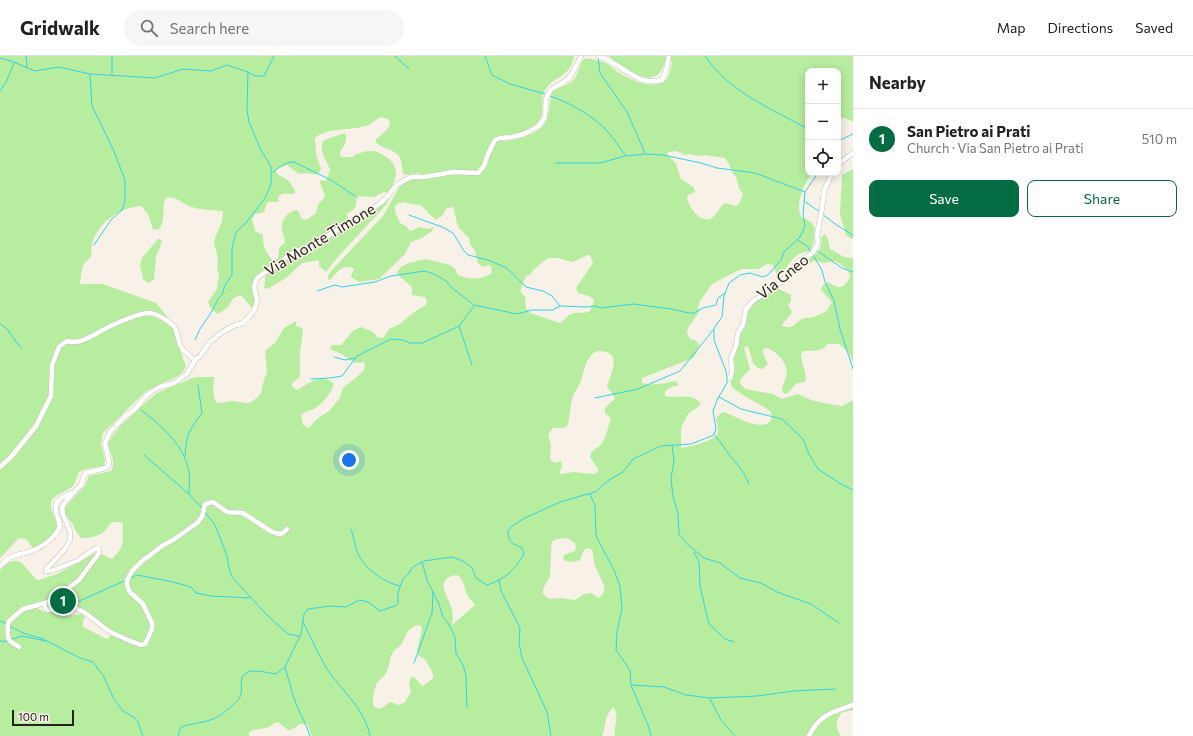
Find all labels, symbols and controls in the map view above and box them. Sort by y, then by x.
search box [124,10,404,46]
text: Gridwalk [20,16,100,39]
icon: search [138,17,160,39]
text: Search here [170,19,249,37]
text: Map [997,19,1026,36]
text: Directions [1048,19,1113,36]
text: Saved [1135,19,1173,36]
map controls [805,68,841,176]
button: + [805,68,841,104]
text: Nearby [869,72,926,93]
button: − [805,104,841,140]
text: San Pietro ai Prati [907,122,1031,140]
text: 1 [879,131,885,147]
text: 510 m [1142,131,1177,147]
button: locate [805,140,841,176]
text: Church · Via San Pietro ai Prati [907,140,1084,156]
button: Save [869,180,1019,217]
button: Share [1027,180,1177,217]
street label: Via Monte Timone [261,199,378,279]
street label: Via Gneo [753,250,812,303]
your location [339,450,359,470]
pin: 1 [50,586,76,616]
scale bar [12,708,74,727]
text: 100 m [18,710,49,723]

